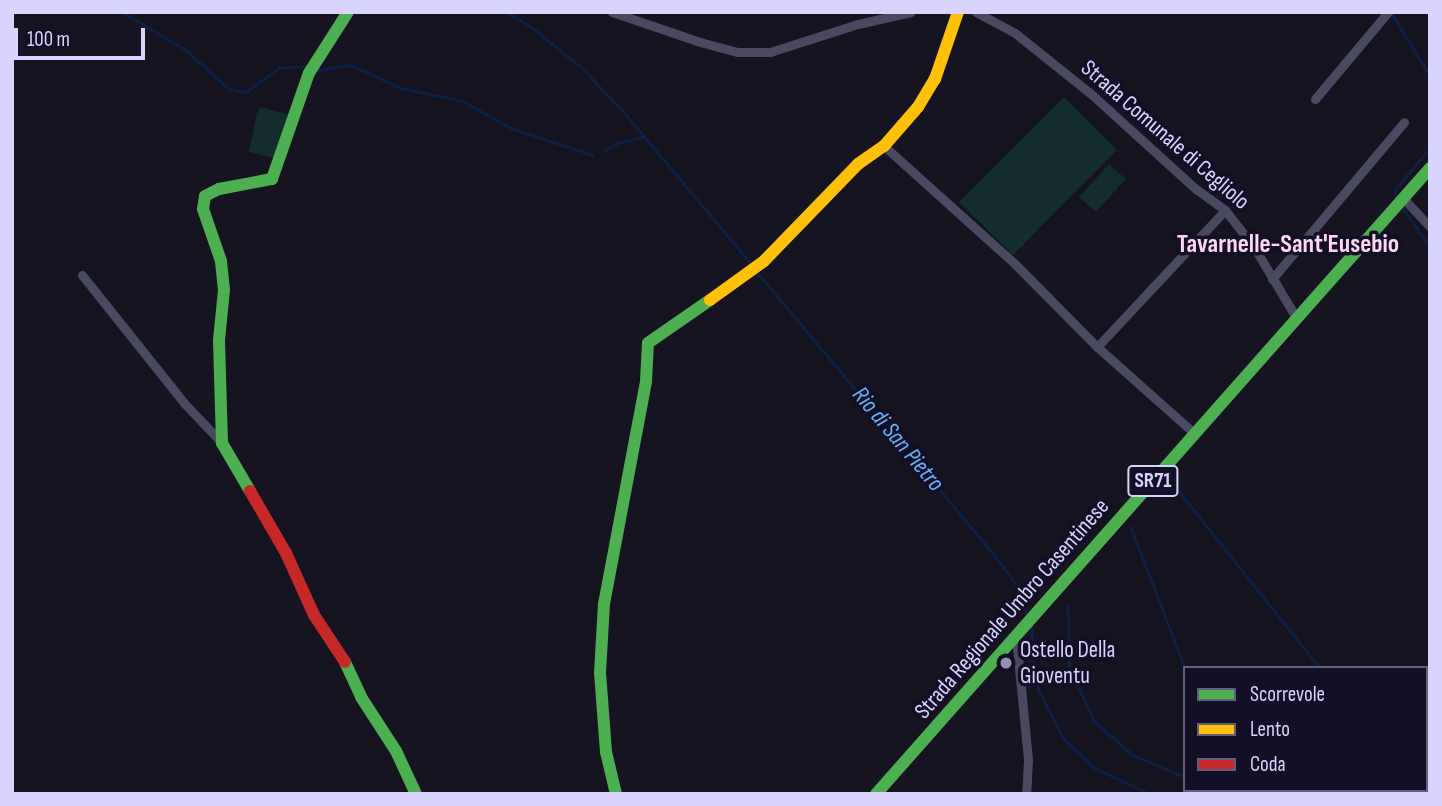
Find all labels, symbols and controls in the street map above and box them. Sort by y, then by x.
scale bar [18,14,149,58]
text: 100 m [27,27,70,52]
street label: Strada Comunale di Cegliolo [1075,54,1255,216]
district label: Tavarnelle-Sant'Eusebio [1177,229,1399,261]
water label: Rio di San Pietro [846,381,950,497]
road number: SR71 [1127,463,1179,498]
street label: Strada Regionale Umbro Casentinese [909,493,1115,725]
place label: Ostello Della Gioventu [1020,636,1115,690]
marker: Ostello Della Gioventu [998,655,1014,671]
legend [1183,666,1428,792]
text: Scorrevole [1250,682,1325,707]
text: Lento [1250,717,1290,742]
text: Coda [1250,752,1286,777]

